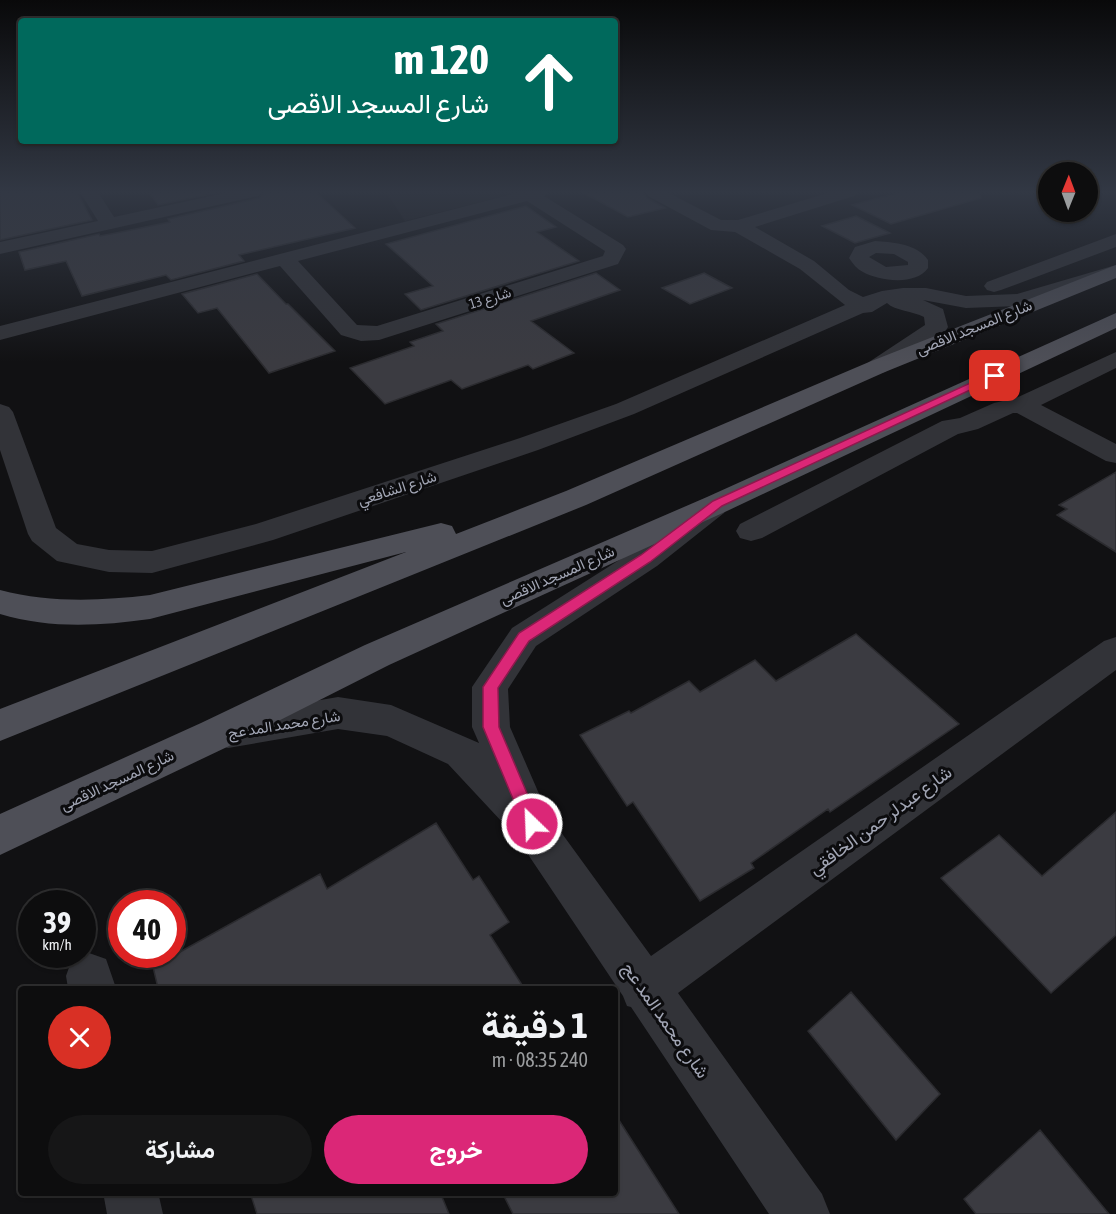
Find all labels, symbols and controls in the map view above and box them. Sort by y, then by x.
text: 120 m [394,35,489,83]
icon: ahead [510,42,588,120]
text: شارع المسجد الاقصى [268,88,489,119]
north arrow [1038,162,1098,222]
map controls [1038,162,1098,222]
street label: شارع 13 [467,284,514,315]
street label: شارع المسجد الاقصى [914,296,1035,361]
pin [969,350,1020,401]
icon: arrive [978,359,1011,392]
street label: شارع الشافعي [355,467,440,513]
street label: شارع المسجد الاقصى [497,542,618,611]
street label: شارع محمد المد عج [227,707,342,744]
street label: شارع المسجد الاقصى [58,746,178,816]
street label: شارع عبدلر حمن الخافقي [804,761,958,883]
position arrow [500,792,564,856]
speed limit sign: 40 [108,890,186,968]
text: 39 [43,905,71,939]
text: km/h [42,936,72,953]
street label: شارع محمد المد عج [617,958,714,1083]
text: 1 دقيقة [481,1004,588,1046]
button: close [48,1006,111,1069]
text: 240 m · 08:35 [492,1048,588,1071]
button: مشاركة [48,1115,312,1184]
button: خروج [324,1115,588,1184]

